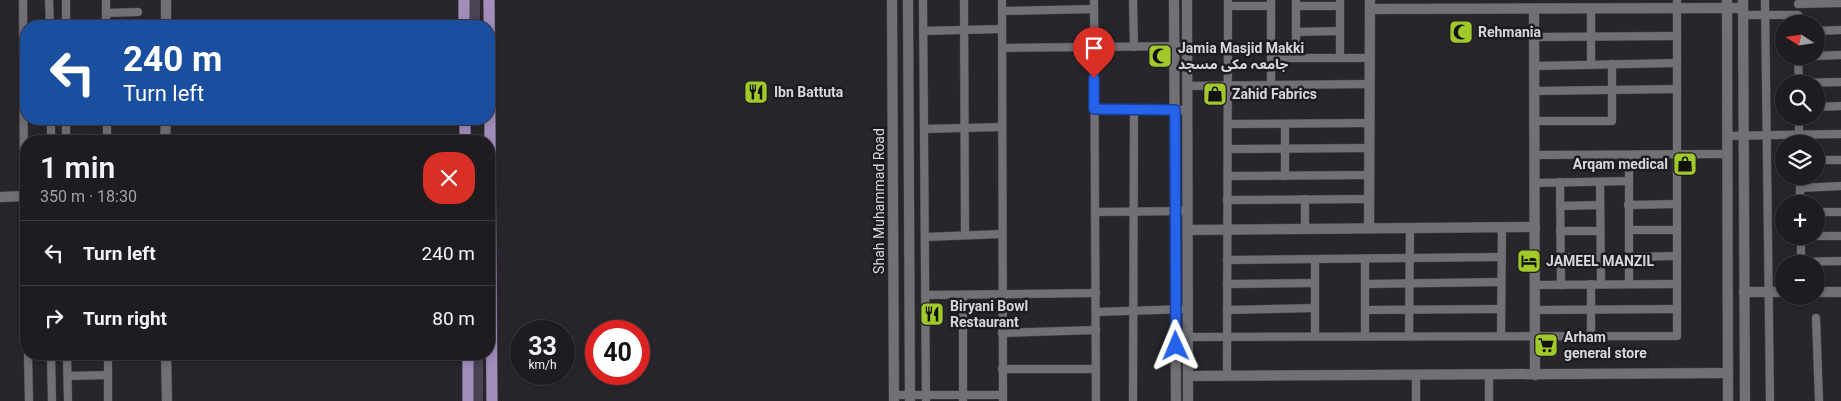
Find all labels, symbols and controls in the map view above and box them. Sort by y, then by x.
north arrow [1775,15,1825,65]
map controls [1775,15,1825,305]
mosque icon: Rehmania [1448,19,1474,45]
place label: Rehmania [1478,24,1542,40]
pin [1073,27,1115,78]
icon: arrive [1080,34,1108,62]
text: 240 m [123,39,222,80]
icon: left [40,40,105,105]
place label: Jamia Masjid Makki جامعہ مکی مسجد [1178,40,1304,72]
mosque icon: Jamia Masjid Makki جامعہ مکی مسجد [1147,43,1173,69]
button: search [1775,75,1825,125]
restaurant icon: Ibn Battuta [743,79,769,105]
text: Turn left [123,81,204,106]
shop icon: Zahid Fabrics [1202,81,1228,107]
place label: Ibn Battuta [774,84,844,100]
place label: Zahid Fabrics [1232,86,1317,102]
street label: Shah Muhammad Road [871,128,887,274]
button: layers [1775,135,1825,185]
text: 1 min [40,150,115,185]
shop icon: Arqam medical [1672,151,1698,177]
button: close [423,152,475,204]
place label: Arqam medical [1573,156,1668,172]
text: 350 m · 18:30 [40,187,137,206]
button: + [1775,195,1825,245]
icon: left [40,239,68,267]
text: Turn left [83,242,156,265]
text: 240 m [422,242,475,265]
hotel icon: JAMEEL MANZIL [1516,248,1542,274]
place label: JAMEEL MANZIL [1546,253,1654,269]
button: − [1775,255,1825,305]
place label: Biryani Bowl Restaurant [950,298,1028,330]
restaurant icon: Biryani Bowl Restaurant [919,301,945,327]
icon: right [40,304,68,332]
text: Turn right [83,307,167,330]
text: 80 m [432,307,475,330]
position arrow [1149,319,1201,371]
speed limit sign: 40 [585,320,650,385]
place label: Arham general store [1564,329,1647,361]
text: 33 [528,332,557,361]
supermarket icon: Arham general store [1533,332,1559,358]
text: km/h [528,358,557,372]

